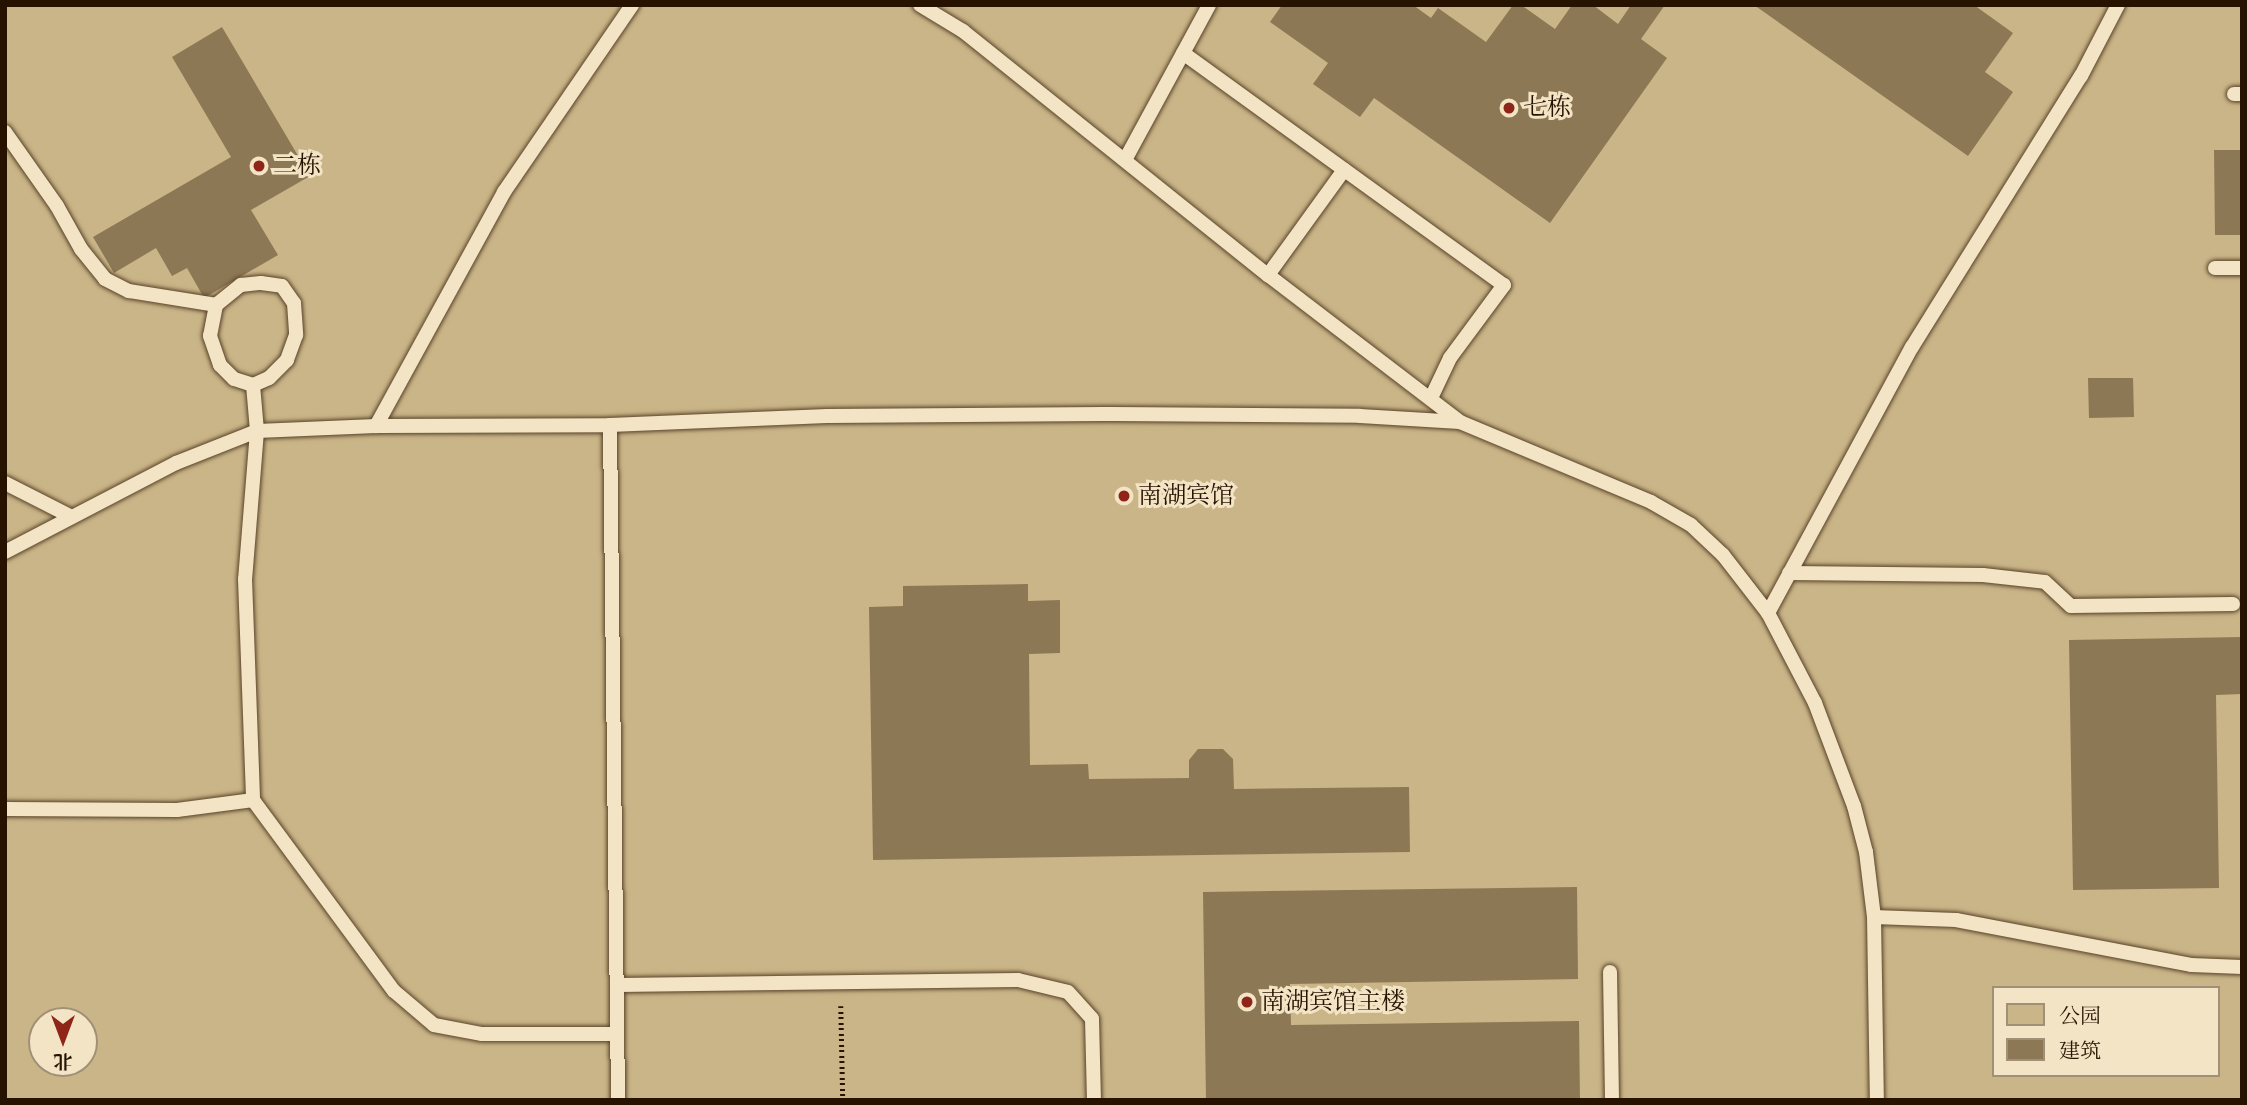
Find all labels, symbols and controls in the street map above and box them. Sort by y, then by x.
place label: 七栋 [1523,94,1571,122]
marker: 七栋 [1501,100,1517,116]
place label: 二栋 [273,152,321,180]
marker: 二栋 [251,158,267,174]
place label: 南湖宾馆 [1138,482,1234,510]
marker: 南湖宾馆 [1116,488,1132,504]
legend [1992,986,2219,1077]
place label: 南湖宾馆主楼 [1261,988,1405,1016]
marker: 南湖宾馆主楼 [1239,994,1255,1010]
text: 公园 [2059,1002,2101,1030]
north arrow [28,1007,98,1077]
text: 建筑 [2059,1037,2101,1065]
text: 北 [54,1048,73,1074]

